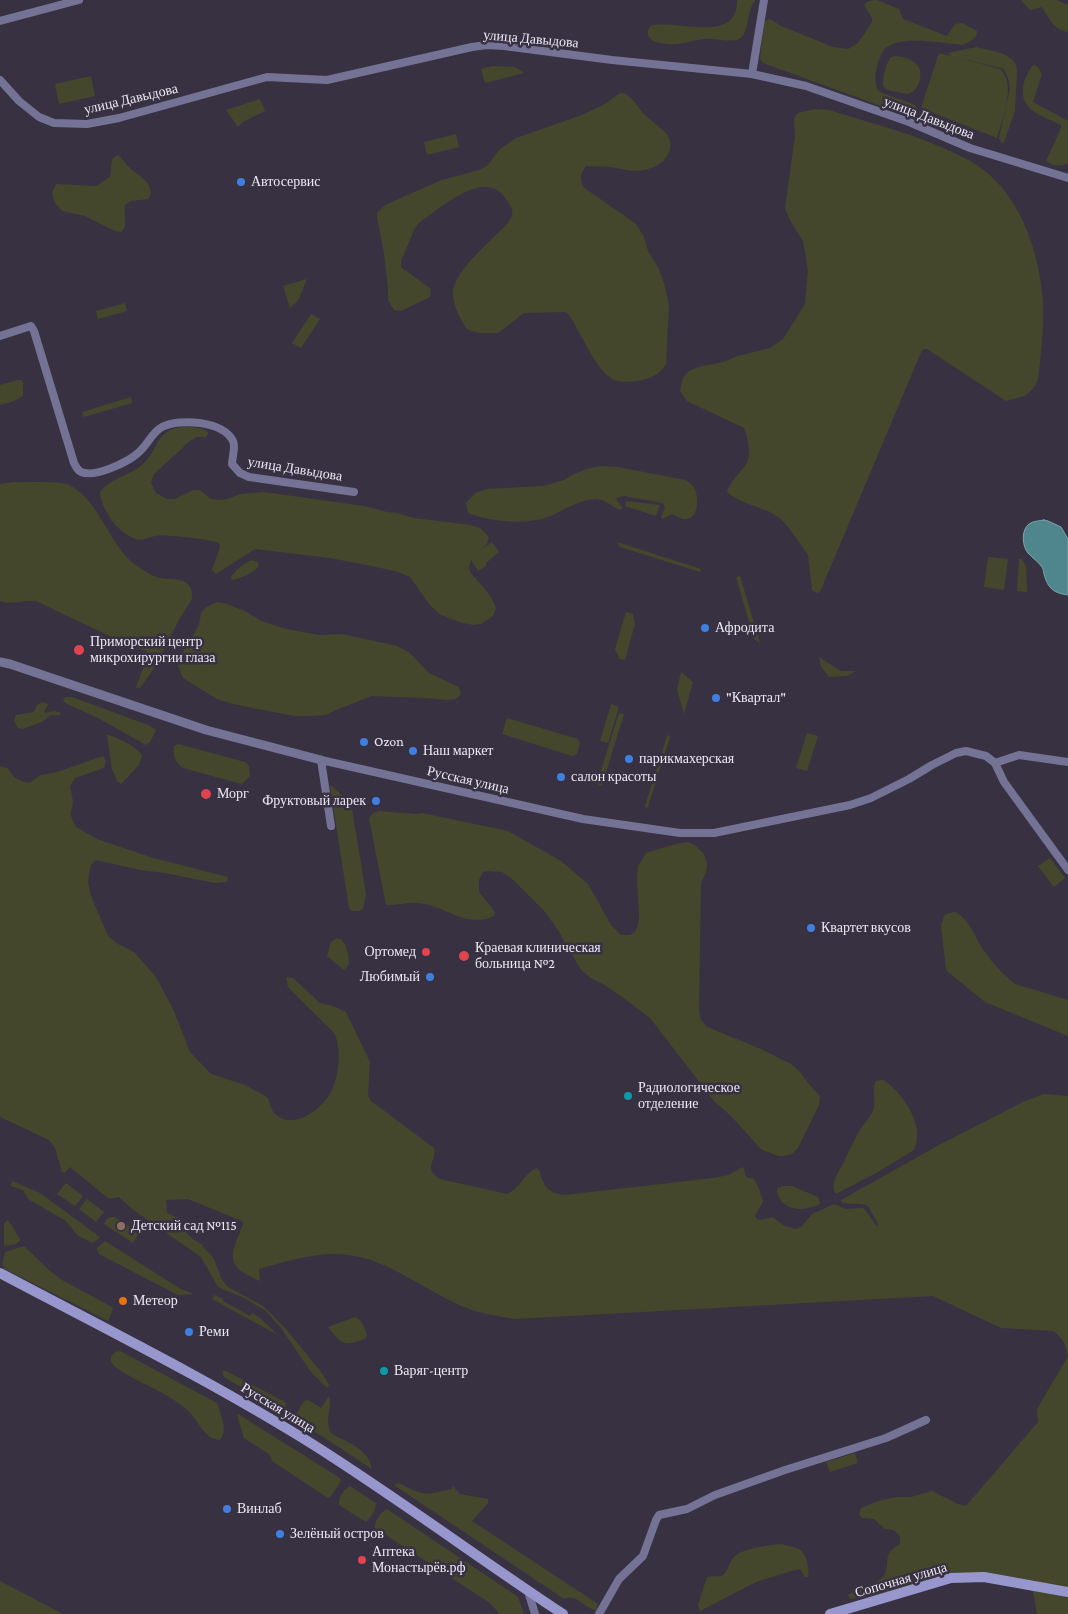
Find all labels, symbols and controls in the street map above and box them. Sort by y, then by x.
street label: улица Давыдова [483,26,579,52]
street label: улица Давыдова [82,80,180,118]
street label: улица Давыдова [881,93,977,143]
place label: Автосервис [251,174,321,190]
marker: Автосервис [235,176,247,188]
street label: улица Давыдова [246,453,344,485]
place label: Афродита [715,620,774,636]
marker: Афродита [699,622,711,634]
place label: Приморский центр микрохирургии глаза [90,634,215,666]
marker: Приморский центр микрохирургии глаза [72,643,86,657]
place label: "Квартал" [726,690,786,706]
marker: "Квартал" [710,692,722,704]
place label: Ozon [374,734,404,750]
marker: Ozon [358,736,370,748]
place label: Наш маркет [423,743,493,759]
marker: Наш маркет [407,745,419,757]
place label: парикмахерская [639,751,734,767]
marker: парикмахерская [623,753,635,765]
street label: Русская улица [425,762,511,798]
place label: салон красоты [571,769,656,785]
marker: салон красоты [555,771,567,783]
place label: Морг [217,786,249,802]
marker: Морг [199,787,213,801]
place label: Фруктовый ларек [262,793,366,809]
marker: Фруктовый ларек [370,795,382,807]
place label: Квартет вкусов [821,920,911,936]
marker: Квартет вкусов [805,922,817,934]
place label: Краевая клиническая больница №2 [475,940,601,972]
place label: Ортомед [364,944,416,960]
marker: Ортомед [420,946,432,958]
marker: Краевая клиническая больница №2 [457,949,471,963]
place label: Любимый [360,969,420,985]
marker: Любимый [424,971,436,983]
place label: Радиологическое отделение [638,1080,740,1112]
marker: Радиологическое отделение [622,1090,634,1102]
place label: Детский сад №115 [131,1218,237,1234]
marker: Детский сад №115 [115,1220,127,1232]
place label: Метеор [133,1293,178,1309]
marker: Метеор [117,1295,129,1307]
place label: Реми [199,1324,229,1340]
marker: Реми [183,1326,195,1338]
place label: Варяг-центр [394,1363,468,1379]
marker: Варяг-центр [378,1365,390,1377]
street label: Русская улица [238,1379,318,1437]
place label: Винлаб [237,1501,282,1517]
marker: Винлаб [221,1503,233,1515]
place label: Зелёный остров [290,1526,384,1542]
marker: Зелёный остров [274,1528,286,1540]
place label: Аптека Монастырёв.рф [372,1544,466,1576]
marker: Аптека Монастырёв.рф [356,1554,368,1566]
street label: Сопочная улица [853,1559,949,1601]

